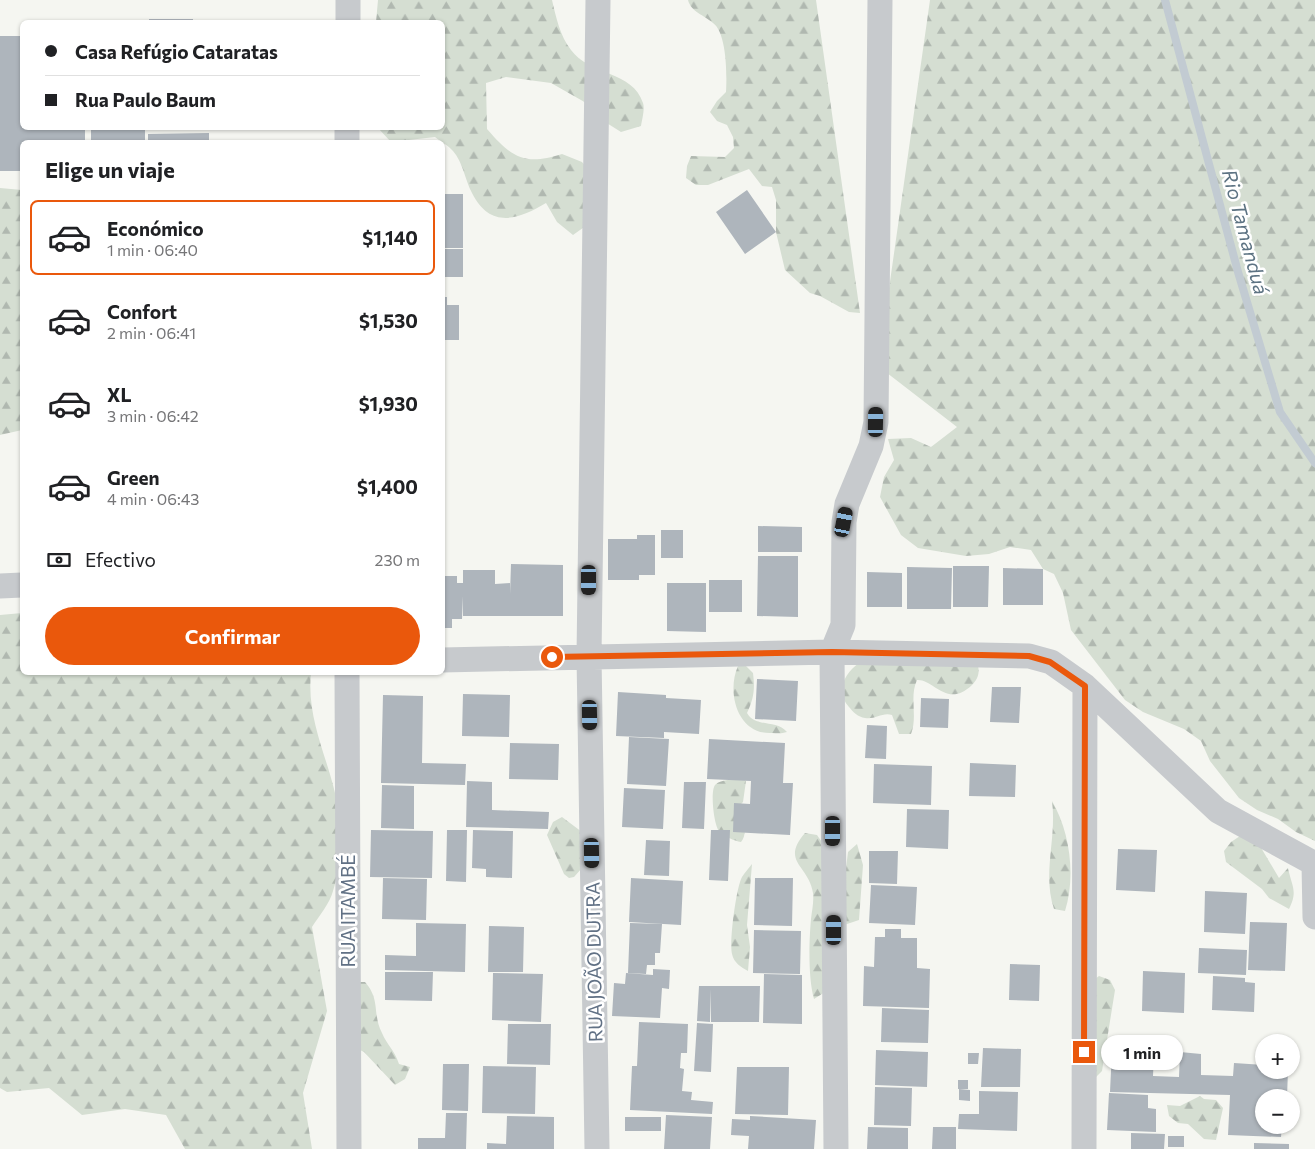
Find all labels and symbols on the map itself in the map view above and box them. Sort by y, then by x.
water label: Rio Tamanduá [1218,167,1274,297]
car [868,407,883,437]
car [833,506,854,538]
car [581,565,596,595]
route start [541,646,563,668]
car [582,700,597,730]
car [825,816,840,846]
car [584,838,599,868]
street label: RUA ITAMBÉ [336,854,359,968]
street label: RUA JOÃO DUTRA [581,882,606,1042]
car [826,915,841,945]
callout: 1 min [1102,1034,1184,1070]
route end [1073,1041,1095,1063]

